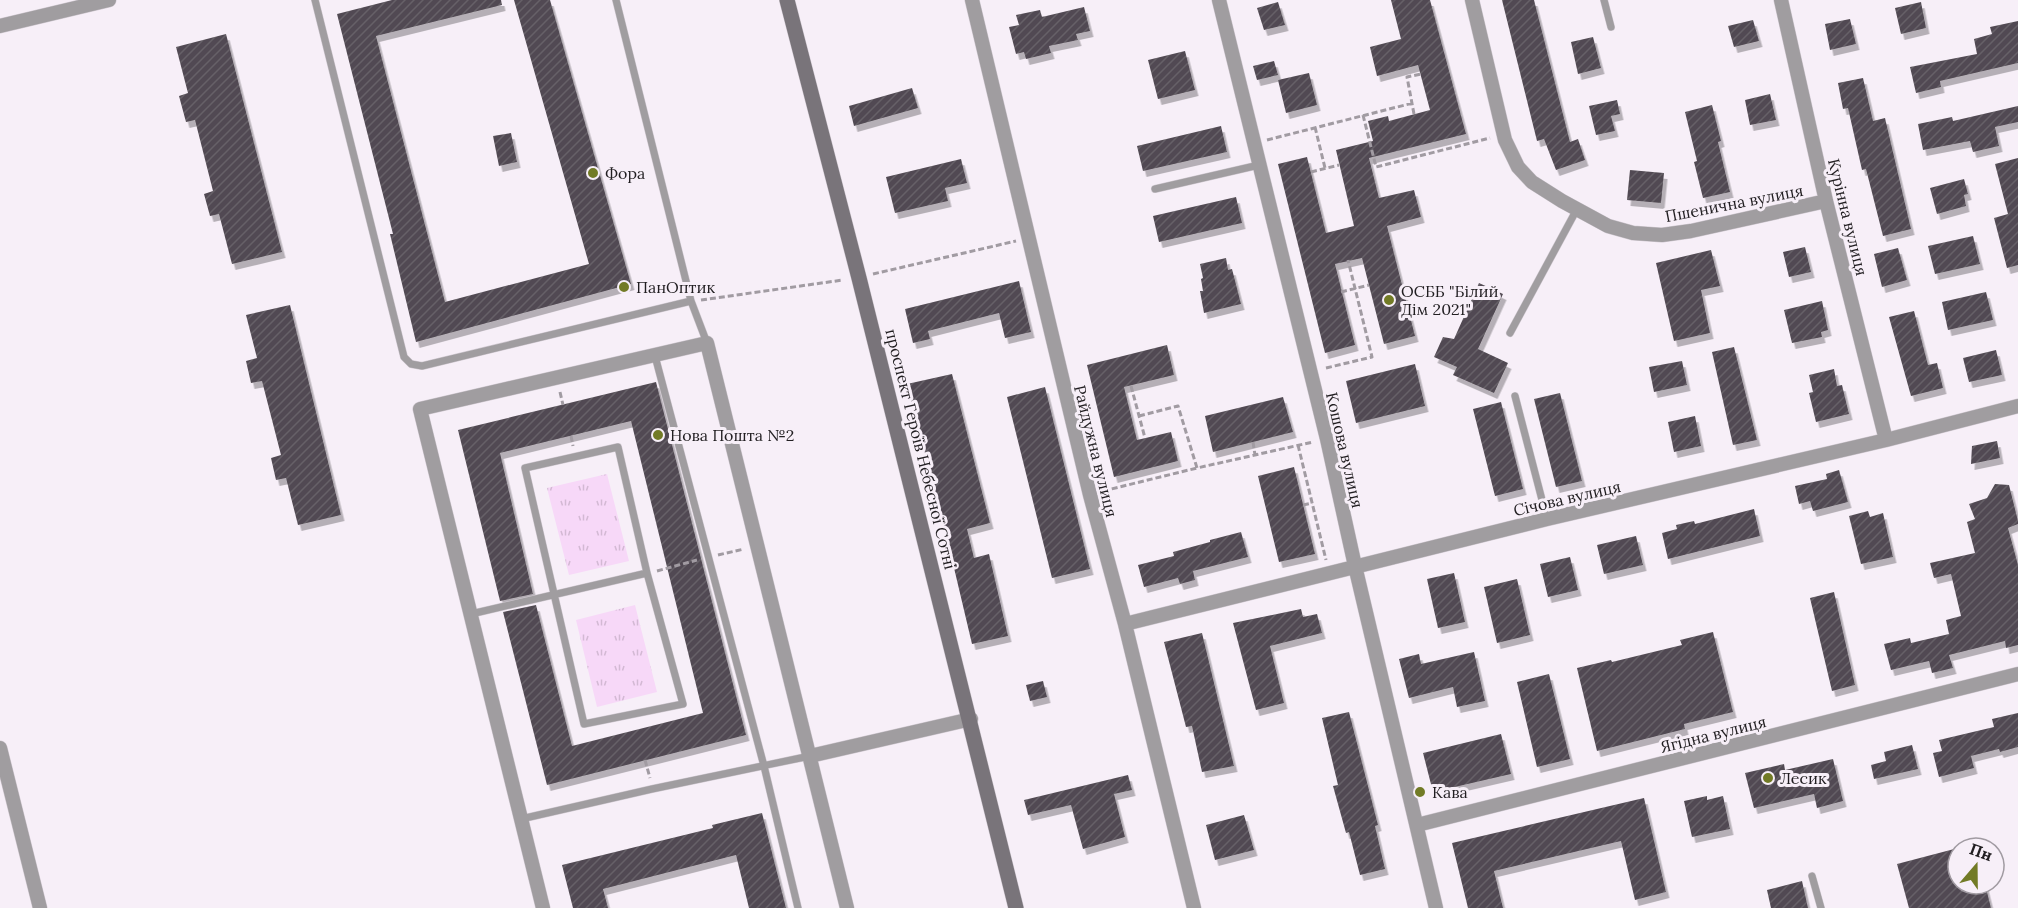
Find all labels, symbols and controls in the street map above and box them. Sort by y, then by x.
street label: Курінна вулиця [1824,156,1872,278]
place label: Фора [605,163,645,183]
marker: Фора [586,166,600,180]
street label: Пшенична вулиця [1663,180,1805,226]
place label: ПанОптик [636,277,716,297]
marker: ПанОптик [617,280,631,294]
place label: ОСББ "Білий Дім 2021" [1401,281,1499,319]
marker: ОСББ "Білий Дім 2021" [1382,293,1396,307]
street label: проспект Героїв Небесної Сотні [881,327,961,571]
street label: Райдужна вулиця [1070,383,1122,519]
street label: Кошова вулиця [1322,390,1368,510]
place label: Нова Пошта №2 [670,425,794,445]
marker: Нова Пошта №2 [651,428,665,442]
street label: Січова вулиця [1511,476,1623,520]
street label: Ягідна вулиця [1658,711,1768,757]
place label: Лесик [1780,768,1827,788]
marker: Лесик [1761,771,1775,785]
place label: Кава [1432,782,1468,802]
marker: Кава [1413,785,1427,799]
north arrow [1946,836,2006,896]
text: Пн [1967,839,1995,865]

